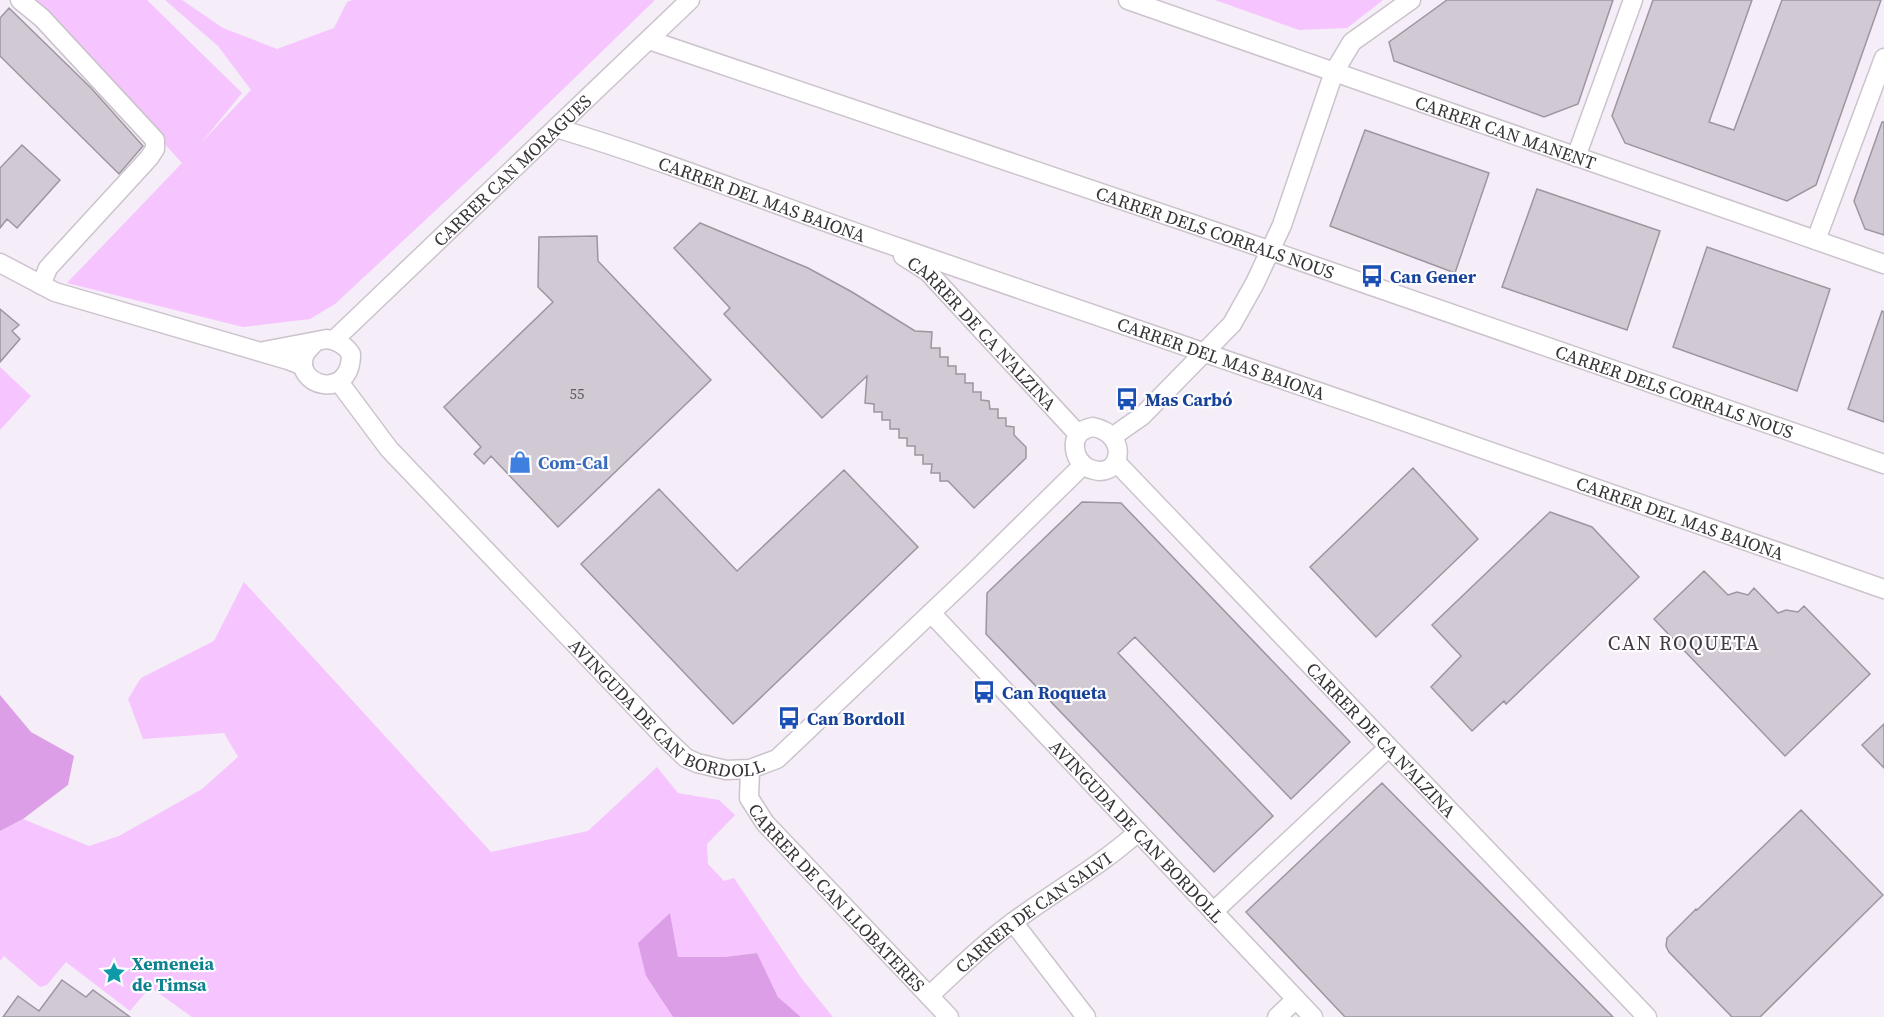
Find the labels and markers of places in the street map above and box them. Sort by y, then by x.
bus stop icon: Can Gener [1359,263,1385,289]
place label: Can Gener [1390,264,1477,289]
bus stop icon: Mas Carbó [1114,386,1140,412]
place label: Mas Carbó [1145,387,1232,412]
shop icon: Com-Cal [507,449,533,475]
place label: Com-Cal [538,450,609,475]
bus stop icon: Can Roqueta [971,679,997,705]
place label: Can Roqueta [1002,680,1107,705]
bus stop icon: Can Bordoll [776,705,802,731]
place label: Can Bordoll [807,706,905,731]
place label: Xemeneia de Timsa [132,951,214,997]
place icon: Xemeneia de Timsa [101,960,127,986]

